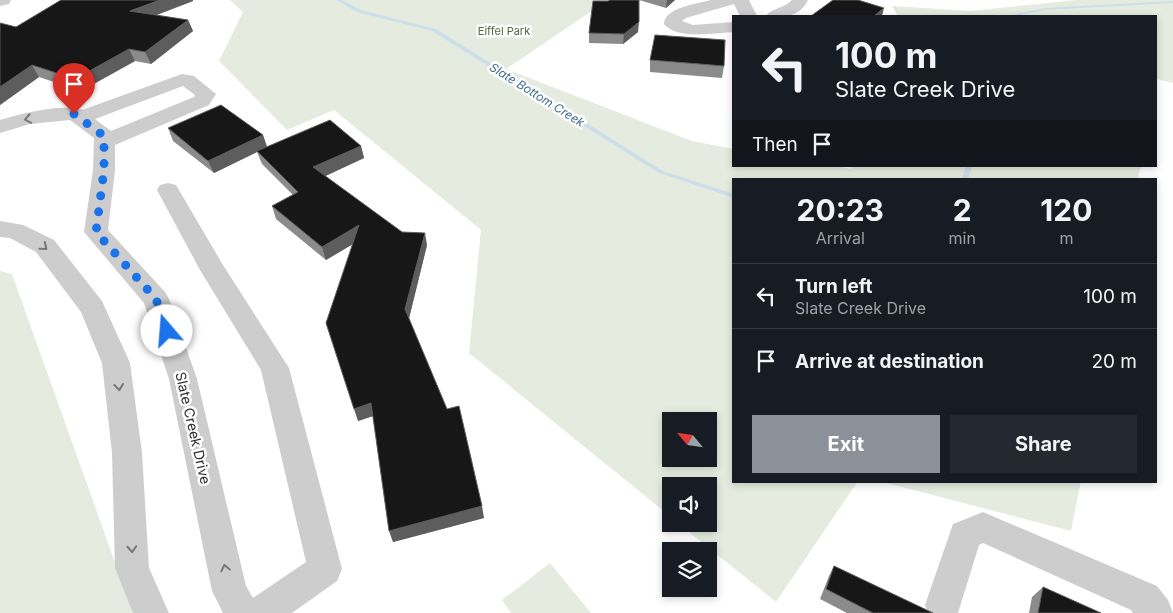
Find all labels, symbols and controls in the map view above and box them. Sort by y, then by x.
park label: Eiffel Park [478,24,530,38]
text: 100 m [835,34,938,76]
icon: left [752,35,817,100]
water label: Slate Bottom Creek [487,59,588,130]
pin [53,63,95,114]
icon: arrive [60,70,88,98]
text: Slate Creek Drive [835,76,1015,102]
one-way arrow [24,113,33,124]
icon: arrive [808,130,836,158]
text: Then [752,133,798,156]
text: 20:23 [797,192,884,228]
text: 2 [953,192,972,228]
text: 120 [1040,192,1092,228]
text: Arrival [816,228,865,248]
text: min [948,228,976,248]
text: m [1059,228,1073,248]
one-way arrow [38,242,47,250]
text: Turn left [795,275,873,298]
icon: left [752,282,780,310]
text: 100 m [1083,285,1137,308]
text: Slate Creek Drive [795,298,926,318]
position arrow [140,304,192,356]
icon: arrive [752,347,780,375]
text: Arrive at destination [795,350,984,373]
text: 20 m [1091,350,1137,373]
street label: Slate Creek Drive [172,370,215,486]
one-way arrow [113,383,124,391]
north arrow [662,412,718,468]
map controls [662,412,717,597]
button: Exit [752,415,940,473]
button: Share [950,415,1137,473]
button: sound [662,477,717,532]
button: layers [662,542,717,597]
one-way arrow [126,545,137,553]
one-way arrow [220,564,231,572]

